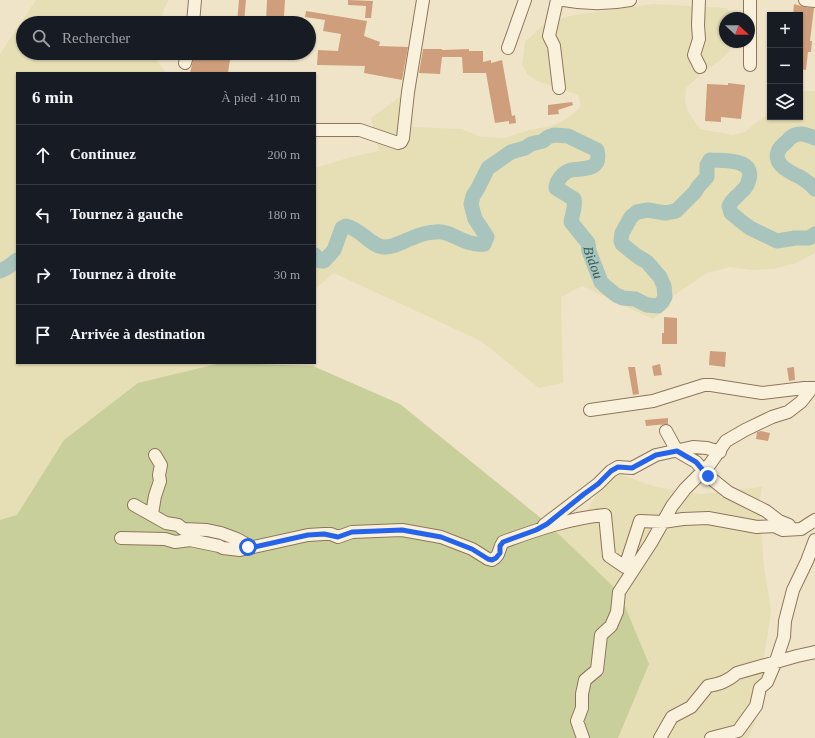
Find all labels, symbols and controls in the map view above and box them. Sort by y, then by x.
north arrow [719,12,755,48]
map controls [767,12,803,120]
button: + [767,12,803,48]
search box [16,16,316,60]
icon: search [30,27,52,49]
text: Rechercher [62,30,130,46]
button: − [767,48,803,84]
button: layers [767,84,803,120]
text: 6 min [32,88,73,107]
text: À pied · 410 m [221,90,300,105]
icon: ahead [32,144,54,166]
text: Continuez [70,146,136,162]
text: 200 m [267,147,300,162]
icon: left [32,204,54,226]
text: Tournez à gauche [70,206,183,222]
text: 180 m [267,207,300,222]
water label: Bidou [581,245,606,281]
icon: right [32,264,54,286]
text: Tournez à droite [70,266,176,282]
text: 30 m [274,267,300,282]
icon: arrive [32,324,54,346]
text: Arrivée à destination [70,326,205,342]
route end [699,467,717,485]
route start [239,538,257,556]

